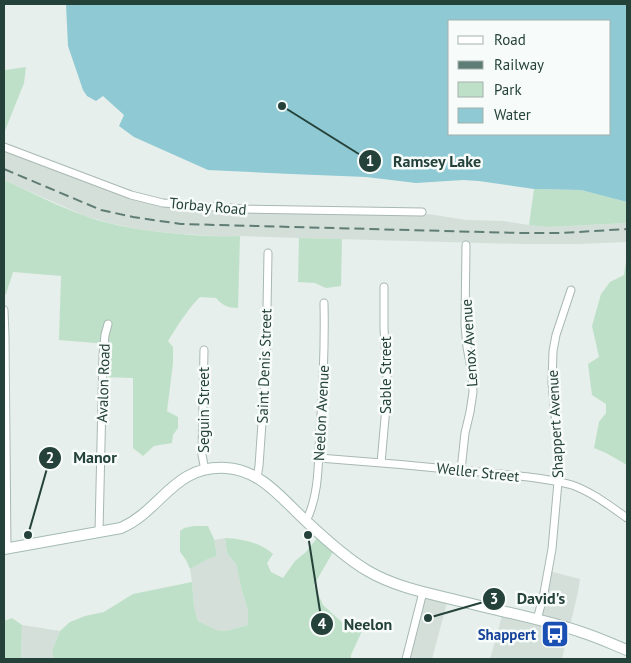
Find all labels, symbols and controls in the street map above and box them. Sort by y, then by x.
legend [448,20,611,135]
text: Road [494,30,526,49]
text: Railway [494,55,544,74]
text: Park [494,80,522,99]
text: Water [494,105,531,124]
callout: Ramsey Lake [357,146,491,177]
text: 1 [366,151,374,170]
text: Ramsey Lake [393,151,481,171]
street label: Torbay Road [169,193,247,219]
street label: Lenox Avenue [456,298,482,388]
street label: Saint Denis Street [252,308,276,424]
street label: Sable Street [376,336,395,414]
street label: Avalon Road [92,343,114,423]
street label: Neelon Avenue [309,364,333,462]
street label: Seguin Street [194,367,213,453]
street label: Shappert Avenue [543,369,567,479]
callout: Manor [38,442,126,473]
text: Manor [73,447,117,467]
text: 2 [46,448,54,467]
street label: Weller Street [436,458,520,486]
callout: David's [482,583,575,614]
text: David's [517,588,565,608]
text: 3 [490,589,498,608]
callout: Neelon [309,609,403,640]
text: 4 [318,614,327,633]
text: Neelon [344,614,392,634]
bus stop icon: Shappert [540,619,570,649]
place label: Shappert [478,625,537,644]

